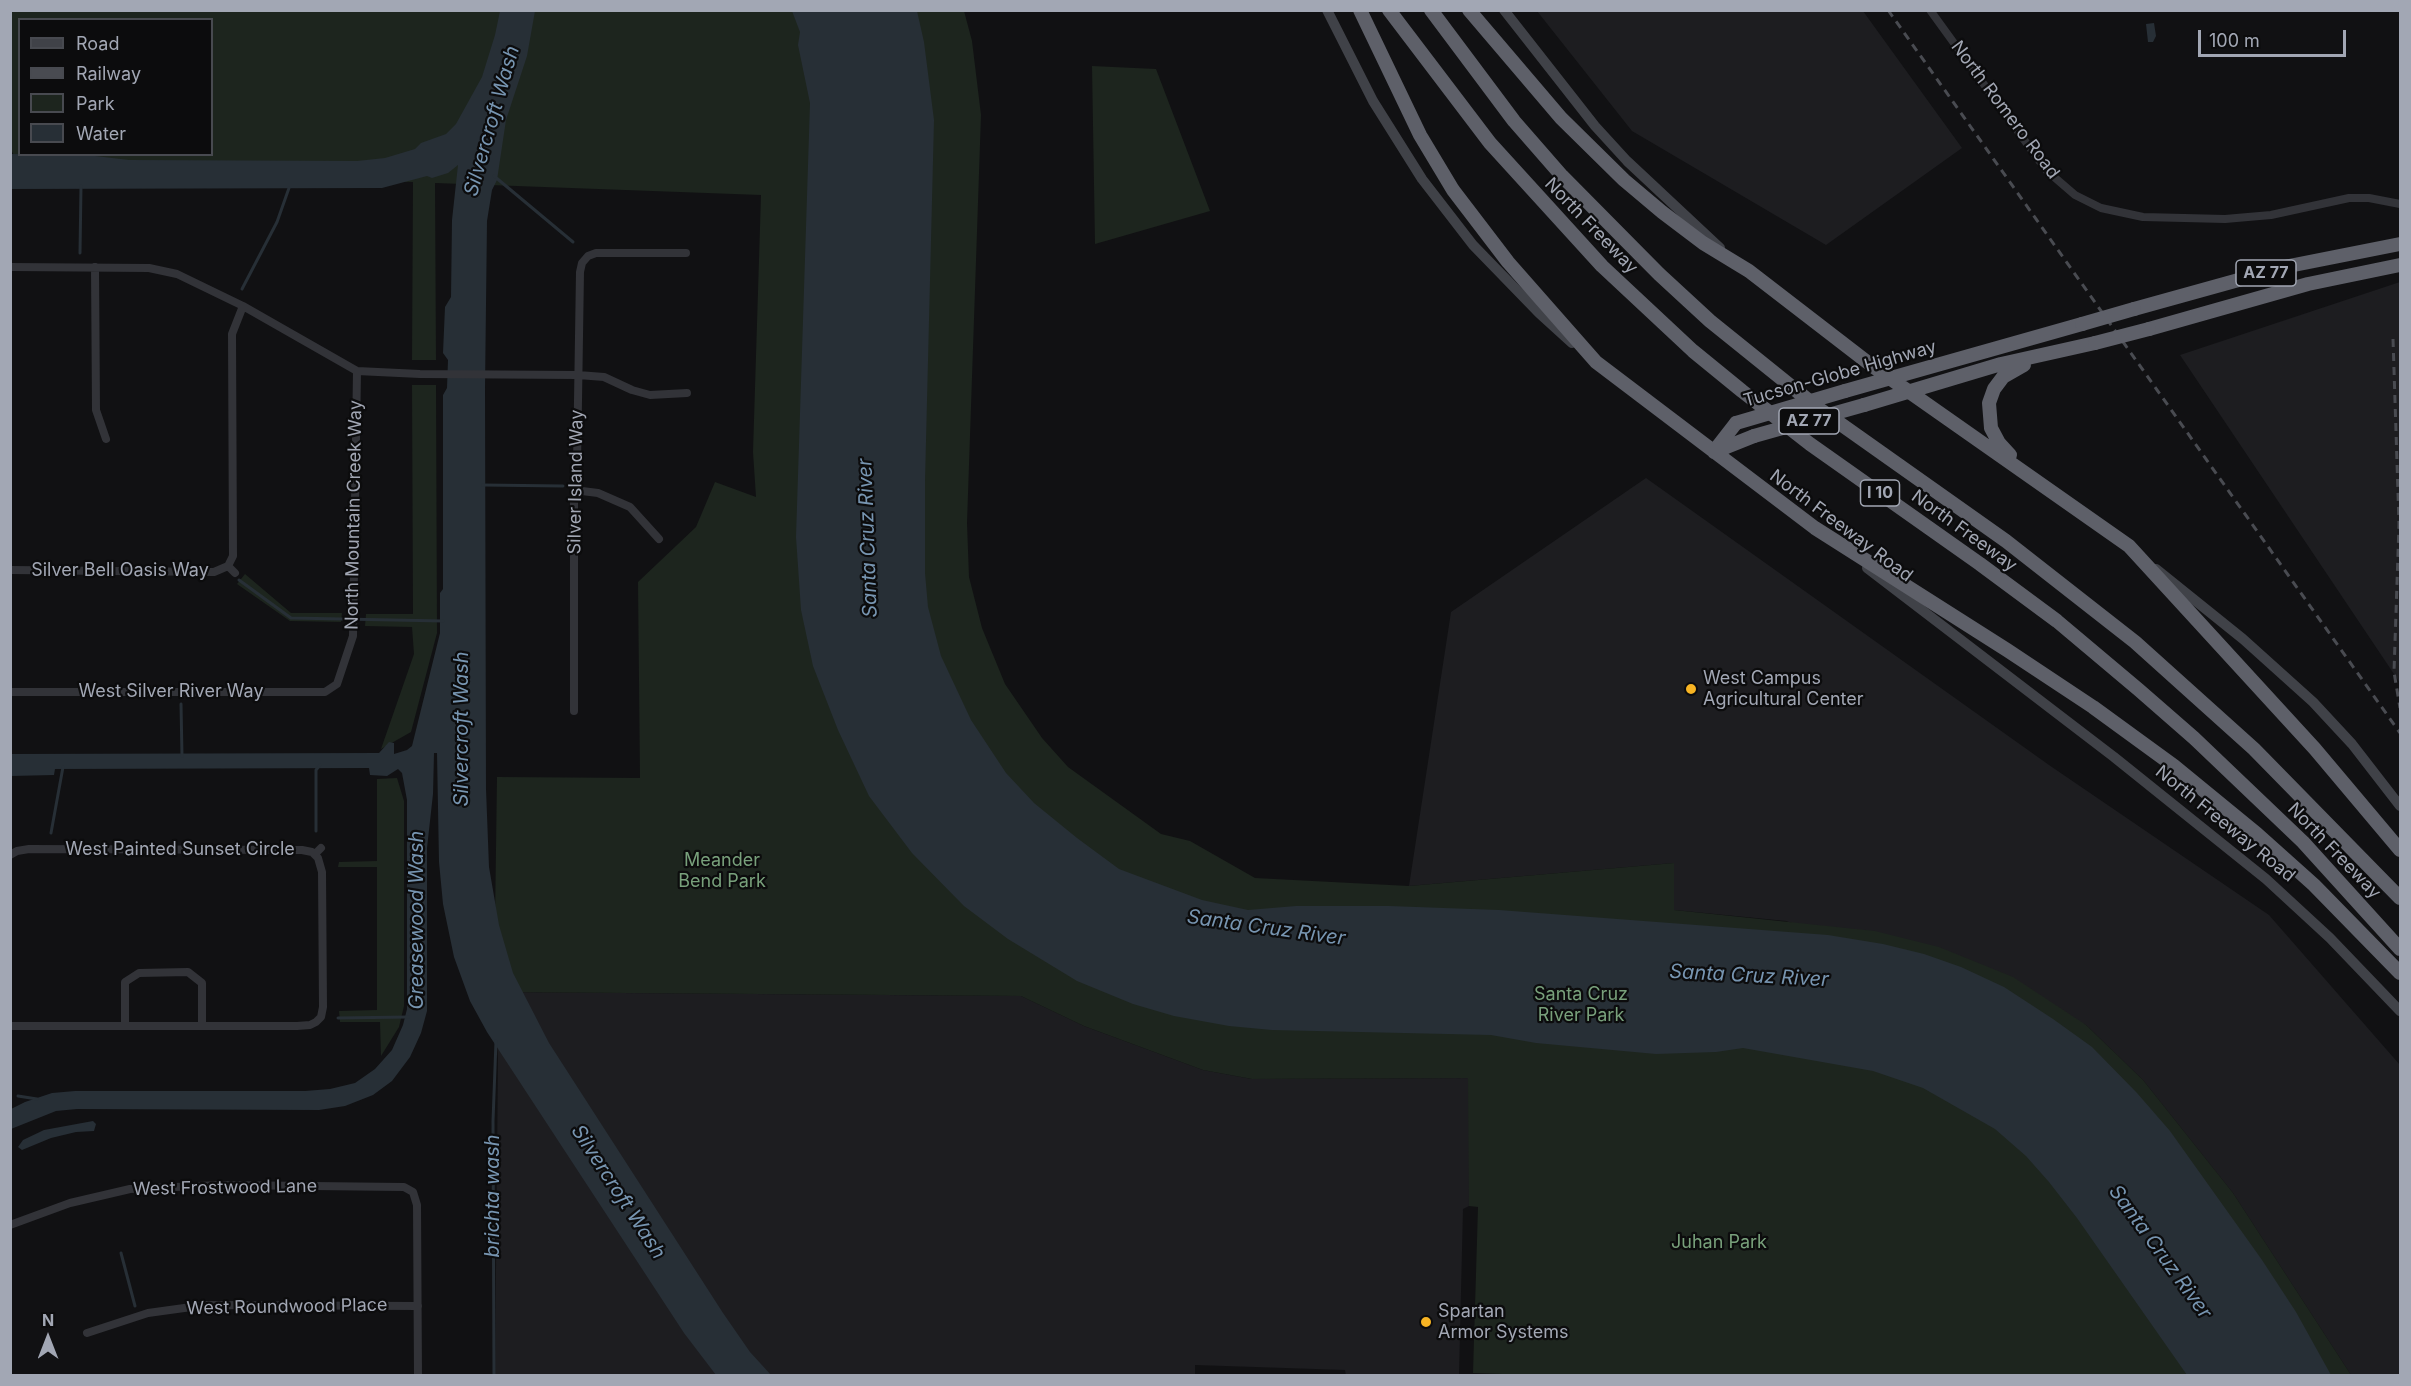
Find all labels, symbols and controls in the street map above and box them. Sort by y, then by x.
legend [18,18,213,156]
scale bar [2201,18,2350,56]
text: 100 m [2209,30,2260,51]
text: Road [76,33,119,54]
street label: North Romero Road [1946,37,2064,183]
water label: Silvercroft Wash [459,43,525,199]
text: Railway [76,63,141,84]
text: Park [76,93,115,114]
text: Water [76,123,126,144]
street label: North Freeway [1540,174,1642,278]
road number: AZ 77 [2236,260,2296,286]
street label: Tucson-Globe Highway [1741,336,1939,412]
street label: North Mountain Creek Way [341,400,367,630]
road number: AZ 77 [1779,408,1839,434]
street label: Silver Island Way [564,409,588,555]
water label: Santa Cruz River [853,458,883,618]
street label: North Freeway Road [1765,465,1917,587]
road number: I 10 [1860,480,1900,506]
street label: North Freeway [1907,486,2021,576]
street label: Silver Bell Oasis Way [31,560,209,582]
water label: Silvercroft Wash [450,651,474,807]
place label: West Campus Agricultural Center [1703,668,1864,710]
street label: West Silver River Way [78,681,264,703]
marker: West Campus Agricultural Center [1684,682,1698,696]
street label: North Freeway Road [2151,761,2299,887]
street label: North Freeway [2283,799,2385,903]
water label: Greasewood Wash [405,831,429,1009]
street label: West Painted Sunset Circle [65,839,295,861]
park label: Meander Bend Park [678,850,766,892]
water label: Santa Cruz River [1185,905,1347,951]
water label: Santa Cruz River [1669,960,1829,992]
park label: Santa Cruz River Park [1534,984,1628,1026]
water label: Silvercroft Wash [566,1120,670,1264]
water label: brichta wash [481,1134,505,1258]
street label: West Frostwood Lane [133,1176,317,1200]
water label: Santa Cruz River [2103,1180,2217,1324]
park label: Juhan Park [1671,1232,1767,1254]
street label: West Roundwood Place [186,1294,388,1320]
place label: Spartan Armor Systems [1438,1301,1569,1344]
north arrow [18,1308,78,1368]
text: N [42,1310,54,1330]
marker: Spartan Armor Systems [1419,1315,1433,1329]

